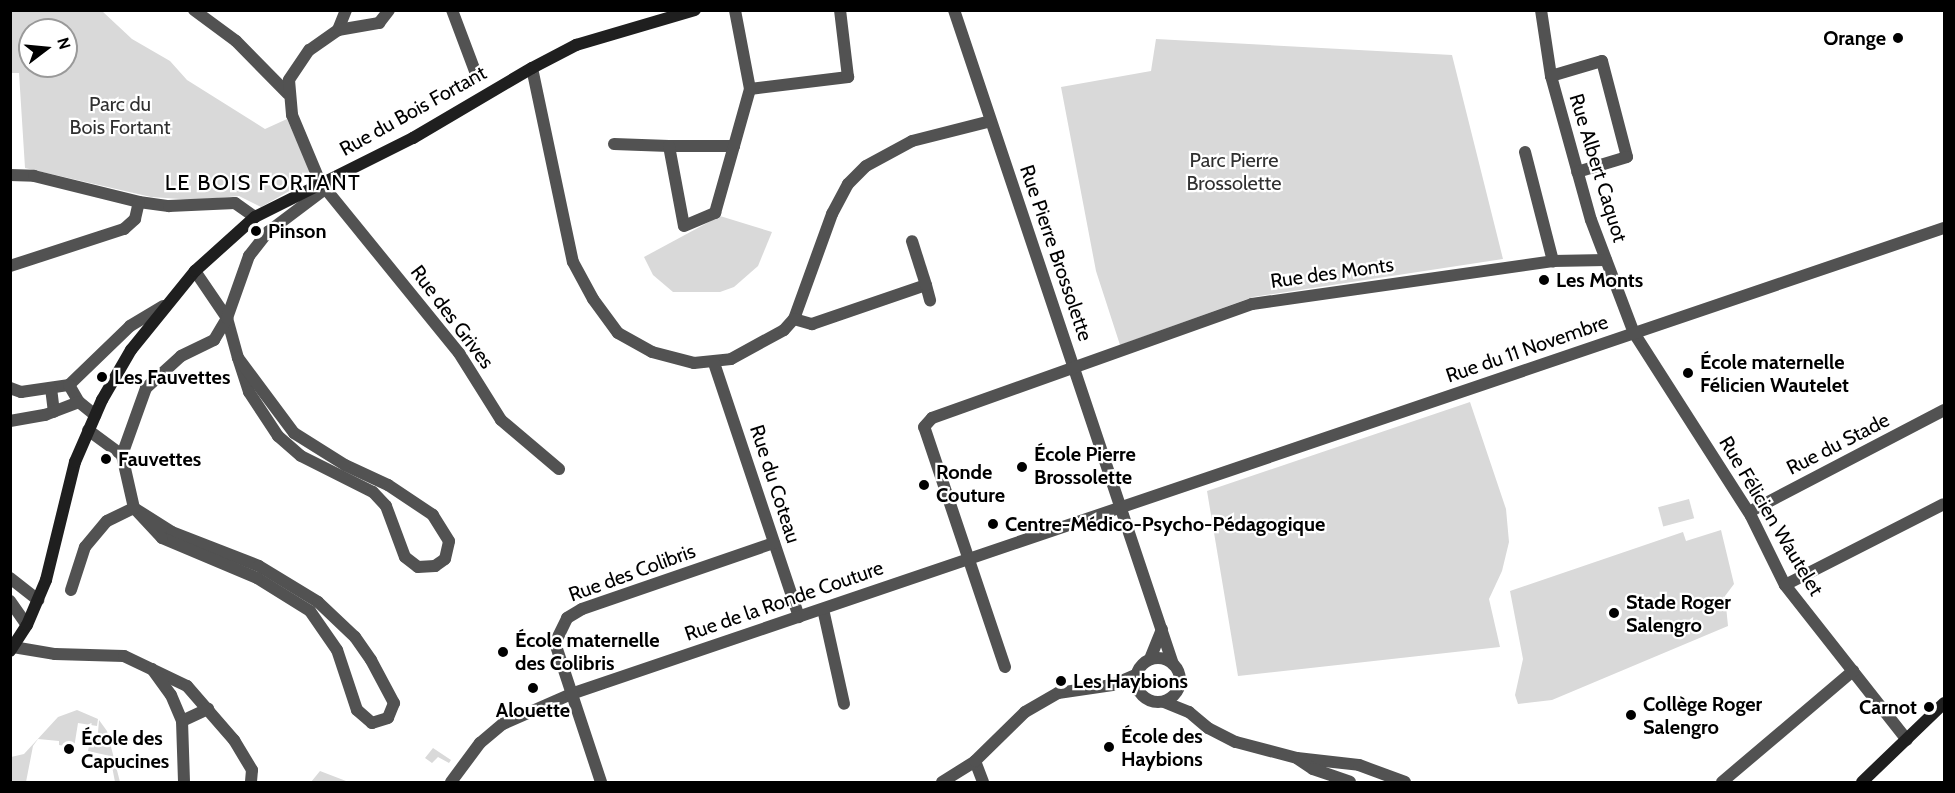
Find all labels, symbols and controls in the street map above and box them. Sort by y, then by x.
north arrow [18,18,78,78]
place label: Orange [1823,26,1886,50]
marker: Orange [1891,31,1905,45]
text: N [53,35,75,52]
street label: Rue du Bois Fortant [335,61,491,161]
street label: Rue Albert Caquot [1564,91,1632,245]
park label: Parc du Bois Fortant [70,93,170,140]
park label: Parc Pierre Brossolette [1187,148,1281,195]
street label: Rue Pierre Brossolette [1015,162,1097,344]
district label: LE BOIS FORTANT [165,170,361,196]
place label: Pinson [268,219,327,243]
marker: Pinson [249,224,263,238]
street label: Rue des Monts [1269,252,1395,294]
street label: Rue des Grives [405,261,499,373]
place label: Les Monts [1556,268,1643,292]
marker: Les Monts [1537,273,1551,287]
street label: Rue du 11 Novembre [1443,310,1611,388]
place label: École maternelle Félicien Wautelet [1700,350,1849,397]
place label: Les Fauvettes [114,365,230,389]
marker: École maternelle Félicien Wautelet [1681,366,1695,380]
marker: Les Fauvettes [95,370,109,384]
street label: Rue du Stade [1783,408,1893,480]
street label: Rue du Coteau [745,422,805,546]
street label: Rue Félicien Wautelet [1714,432,1828,600]
place label: École Pierre Brossolette [1034,443,1136,490]
place label: Fauvettes [118,447,201,471]
marker: Fauvettes [99,452,113,466]
marker: École Pierre Brossolette [1015,460,1029,474]
place label: Ronde Couture [936,461,1005,508]
marker: Ronde Couture [917,478,931,492]
place label: Centre-Médico-Psycho-Pédagogique [1005,512,1325,536]
marker: Centre-Médico-Psycho-Pédagogique [986,517,1000,531]
street label: Rue des Colibris [565,539,699,607]
street label: Rue de la Ronde Couture [682,556,886,646]
place label: Stade Roger Salengro [1626,590,1731,637]
marker: Stade Roger Salengro [1607,606,1621,620]
place label: École maternelle des Colibris [515,628,660,675]
marker: École maternelle des Colibris [496,645,510,659]
place label: Les Haybions [1073,669,1188,693]
marker: Les Haybions [1054,674,1068,688]
marker: Alouette [526,681,540,695]
place label: Collège Roger Salengro [1643,692,1762,739]
place label: Carnot [1859,695,1917,719]
place label: Alouette [496,698,570,722]
marker: Carnot [1922,700,1936,714]
marker: Collège Roger Salengro [1624,708,1638,722]
place label: École des Haybions [1121,724,1203,771]
place label: École des Capucines [81,726,169,773]
marker: École des Haybions [1102,740,1116,754]
marker: École des Capucines [62,742,76,756]

